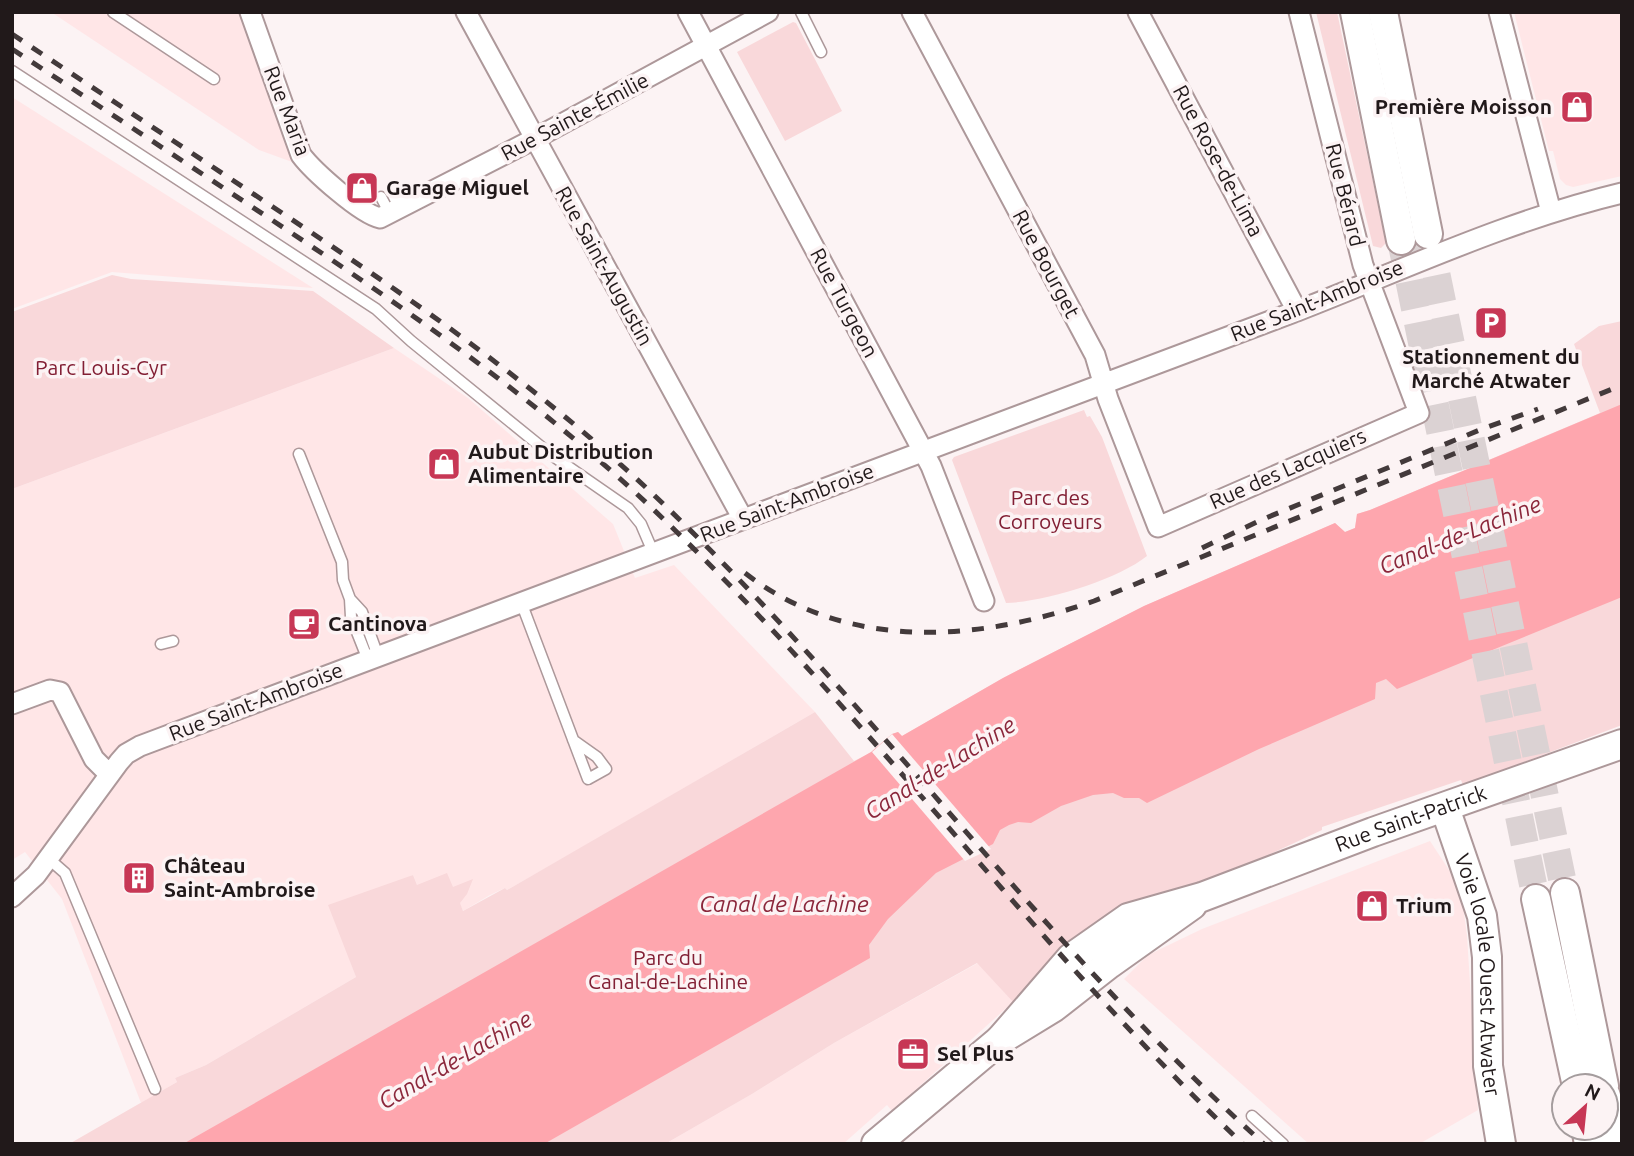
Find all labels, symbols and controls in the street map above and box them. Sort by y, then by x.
street label: Rue Maria [260,62,316,159]
street label: Rue Sainte-Émilie [497,67,652,165]
street label: Rue Rose-de-Lima [1169,81,1269,240]
shop icon: Première Moisson [1558,88,1596,126]
place label: Première Moisson [1375,94,1552,118]
street label: Rue Bérard [1322,141,1370,249]
shop icon: Garage Miguel [343,169,381,207]
place label: Garage Miguel [386,175,529,199]
street label: Rue Saint-Augustin [551,182,659,349]
street label: Rue Bourget [1008,205,1085,322]
street label: Rue Turgeon [806,244,884,361]
street label: Rue Saint-Ambroise [1227,254,1407,346]
parking icon: Stationnement du Marché Atwater [1472,304,1510,342]
place label: Stationnement du Marché Atwater [1402,344,1580,392]
park label: Parc Louis-Cyr [35,355,167,379]
street label: Rue des Lacquiers [1206,423,1369,513]
place label: Aubut Distribution Alimentaire [468,439,653,487]
shop icon: Aubut Distribution Alimentaire [425,445,463,483]
street label: Rue Saint-Ambroise [696,458,877,546]
park label: Parc des Corroyeurs [998,485,1102,533]
water label: Canal-de-Lachine [1375,490,1545,578]
cafe icon: Cantinova [285,605,323,643]
place label: Cantinova [328,611,427,635]
street label: Rue Saint-Ambroise [165,657,346,745]
water label: Canal-de-Lachine [860,711,1020,824]
street label: Rue Saint-Patrick [1331,780,1490,856]
street label: Voie locale Ouest Atwater [1451,850,1506,1098]
place label: Château Saint-Ambroise [164,853,316,901]
building icon: Château Saint-Ambroise [120,859,158,897]
shop icon: Trium [1353,887,1391,925]
water label: Canal de Lachine [699,891,869,916]
place label: Trium [1396,893,1452,917]
park label: Parc du Canal-de-Lachine [588,945,748,993]
water label: Canal-de-Lachine [374,1005,536,1114]
office icon: Sel Plus [894,1035,932,1073]
place label: Sel Plus [937,1041,1014,1065]
north arrow [1550,1072,1620,1142]
text: N [1581,1079,1604,1105]

